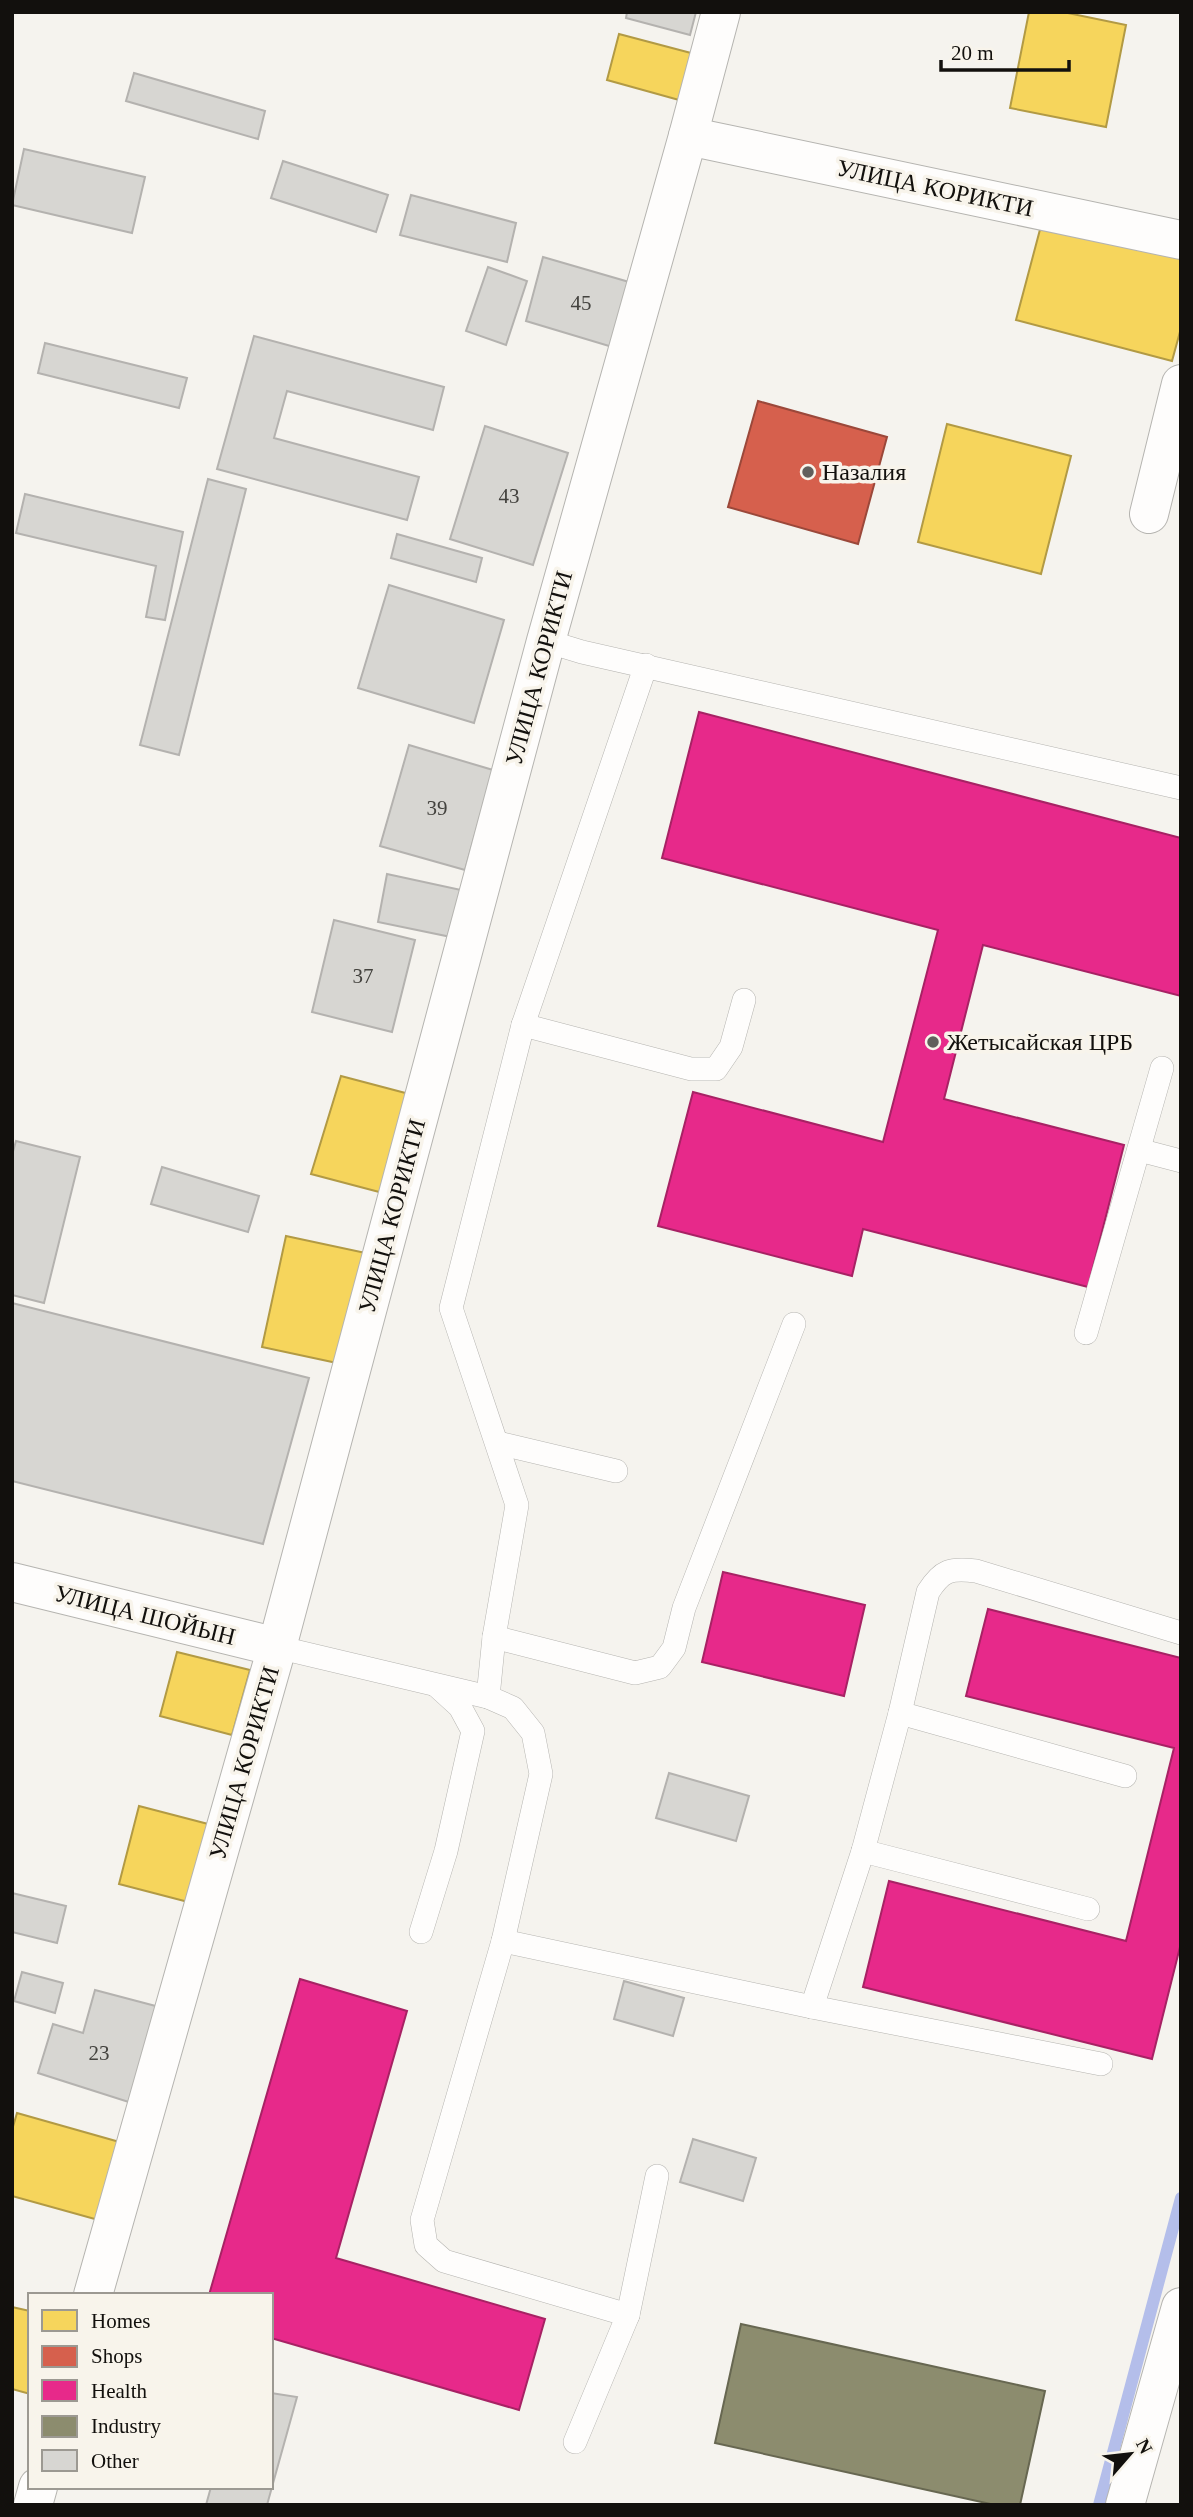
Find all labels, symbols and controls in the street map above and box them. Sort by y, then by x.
scale bar [941,28,1069,72]
text: 20 m [951,41,994,65]
street label: УЛИЦА КОРИКТИ [834,154,1036,222]
house number: 45 [571,291,592,315]
place label: Назалия [822,459,906,485]
marker: Назалия [800,464,816,480]
house number: 43 [499,484,520,508]
street label: УЛИЦА КОРИКТИ [501,568,577,768]
house number: 39 [427,796,448,820]
house number: 37 [353,964,374,988]
place label: Жетысайская ЦРБ [947,1029,1133,1055]
marker: Жетысайская ЦРБ [925,1034,941,1050]
street label: УЛИЦА КОРИКТИ [354,1116,430,1316]
street label: УЛИЦА ШОЙЫН [52,1580,238,1650]
street label: УЛИЦА КОРИКТИ [204,1663,284,1863]
house number: 23 [89,2041,110,2065]
legend [28,2293,273,2489]
text: Homes [91,2309,151,2333]
text: Shops [91,2344,142,2368]
text: Health [91,2379,147,2403]
text: Industry [91,2414,161,2438]
north arrow [1095,2419,1165,2489]
text: N [1132,2435,1157,2457]
text: Other [91,2449,139,2473]

